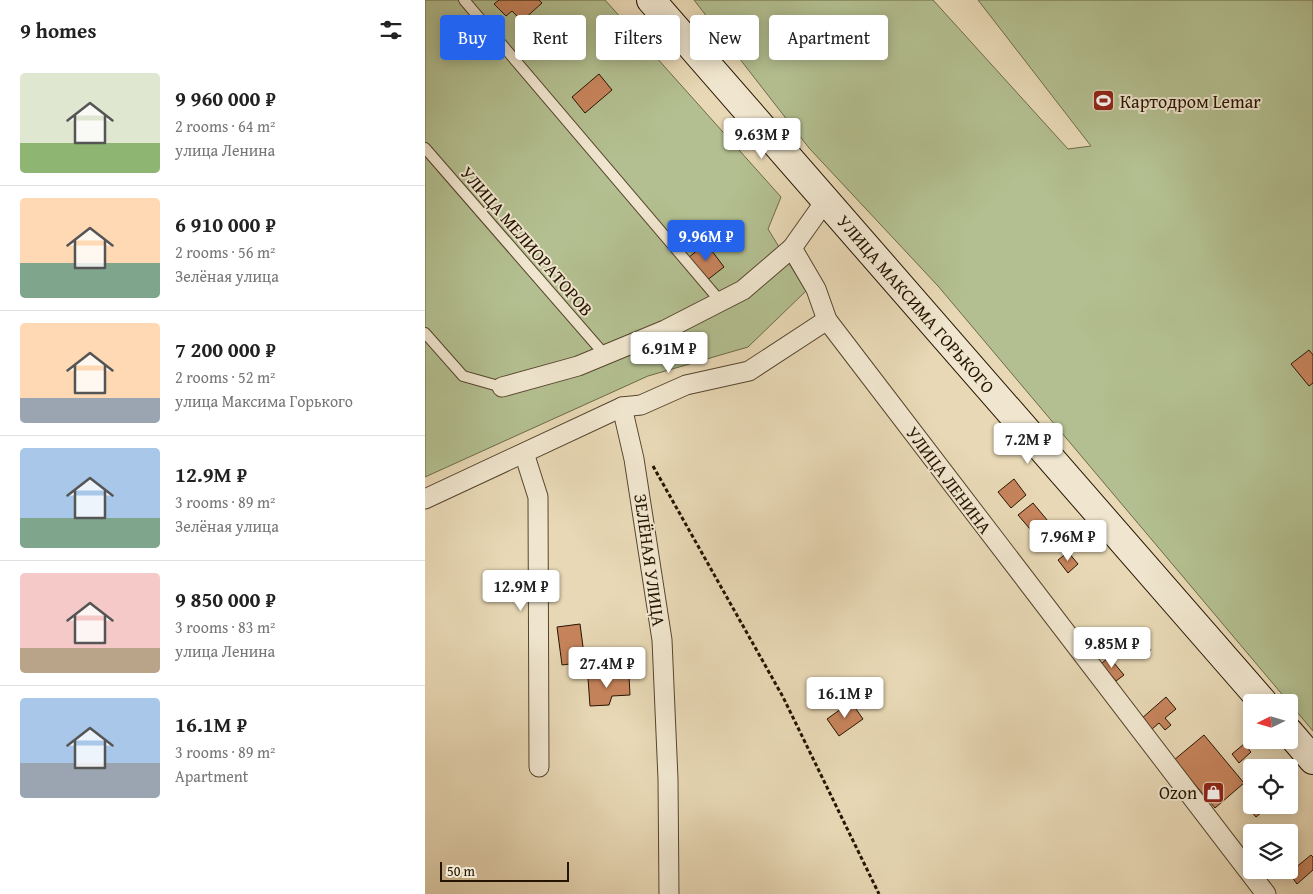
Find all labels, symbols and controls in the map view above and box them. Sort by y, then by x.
text: 9 homes [20,15,96,46]
chip: Buy [440,15,505,60]
chip: Rent [515,15,586,60]
chip: Filters [596,15,680,60]
chip: New [690,15,759,60]
chip: Apartment [769,15,888,60]
icon: filters [377,16,405,44]
text: 9 960 000 ₽ [175,83,276,114]
place label: Картодром Lemar [1120,88,1261,115]
sports icon: Картодром Lemar [1092,89,1116,113]
icon: home [60,93,120,153]
text: 2 rooms · 64 m² [175,114,275,138]
pin: 9.63M ₽ [716,118,808,160]
text: 9.63M ₽ [735,122,789,146]
text: улица Ленина [175,138,275,162]
street label: УЛИЦА МЕЛИОРАТОРОВ [454,160,600,322]
text: 6 910 000 ₽ [175,209,276,240]
street label: УЛИЦА МАКСИМА ГОРЬКОГО [831,209,1001,399]
icon: home [60,218,120,278]
pin: 9.96M ₽ [660,220,752,262]
text: 9.96M ₽ [679,224,733,248]
text: 2 rooms · 56 m² [175,240,275,264]
text: Зелёная улица [175,264,279,288]
pin: 6.91M ₽ [623,332,715,374]
text: 7 200 000 ₽ [175,334,276,365]
text: 6.91M ₽ [642,336,696,360]
icon: home [60,343,120,403]
text: 2 rooms · 52 m² [175,365,275,389]
text: улица Максима Горького [175,389,353,413]
street label: УЛИЦА ЛЕНИНА [900,421,998,540]
pin: 7.2M ₽ [987,422,1069,465]
text: 7.2M ₽ [1005,427,1051,451]
text: 12.9M ₽ [175,459,247,490]
icon: home [60,468,120,528]
text: 3 rooms · 89 m² [175,490,275,514]
street label: ЗЕЛЁНАЯ УЛИЦА [627,492,673,628]
text: Зелёная улица [175,514,279,538]
pin: 7.96M ₽ [1022,520,1114,562]
text: 7.96M ₽ [1041,524,1095,548]
pin: 12.9M ₽ [475,570,567,612]
text: 12.9M ₽ [494,574,548,598]
text: 9 850 000 ₽ [175,584,276,615]
icon: home [60,593,120,653]
text: 3 rooms · 83 m² [175,615,275,639]
pin: 9.85M ₽ [1066,626,1158,669]
text: 9.85M ₽ [1085,631,1139,655]
text: улица Ленина [175,639,275,663]
pin: 27.4M ₽ [561,646,653,689]
text: 27.4M ₽ [580,651,634,675]
pin: 16.1M ₽ [799,676,891,719]
text: 16.1M ₽ [818,681,872,705]
north arrow [1243,694,1297,749]
map controls [1243,694,1298,879]
text: 16.1M ₽ [175,709,247,740]
icon: home [60,718,120,778]
text: 3 rooms · 89 m² [175,740,275,764]
button: locate [1243,759,1298,814]
text: Apartment [175,764,248,788]
place label: Ozon [1159,779,1197,806]
shop icon: Ozon [1201,780,1225,804]
button: layers [1243,824,1298,879]
scale bar [440,859,569,882]
text: 50 m [447,861,475,881]

